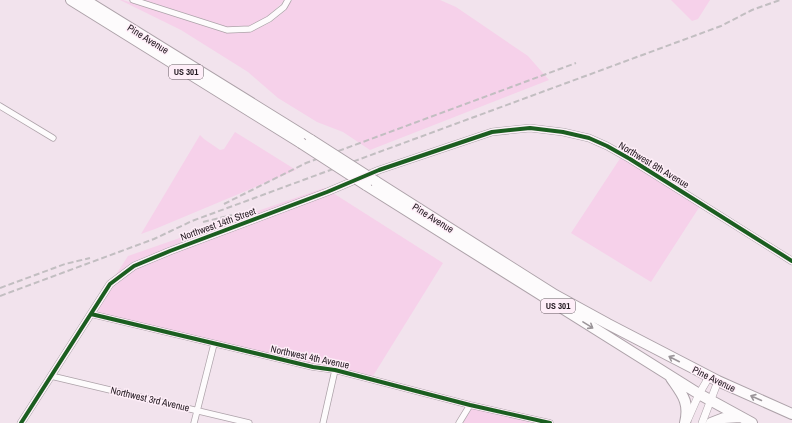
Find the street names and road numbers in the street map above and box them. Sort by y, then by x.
street label: Pine Avenue [125,21,171,57]
road number: US 301 [169,65,203,79]
street label: Northwest 8th Avenue [616,139,692,191]
street label: Pine Avenue [410,200,456,236]
street label: Northwest 14th Street [179,204,258,244]
road number: US 301 [541,299,575,313]
street label: Northwest 4th Avenue [269,342,351,372]
street label: Pine Avenue [690,363,738,395]
street label: Northwest 3rd Avenue [109,384,191,414]

